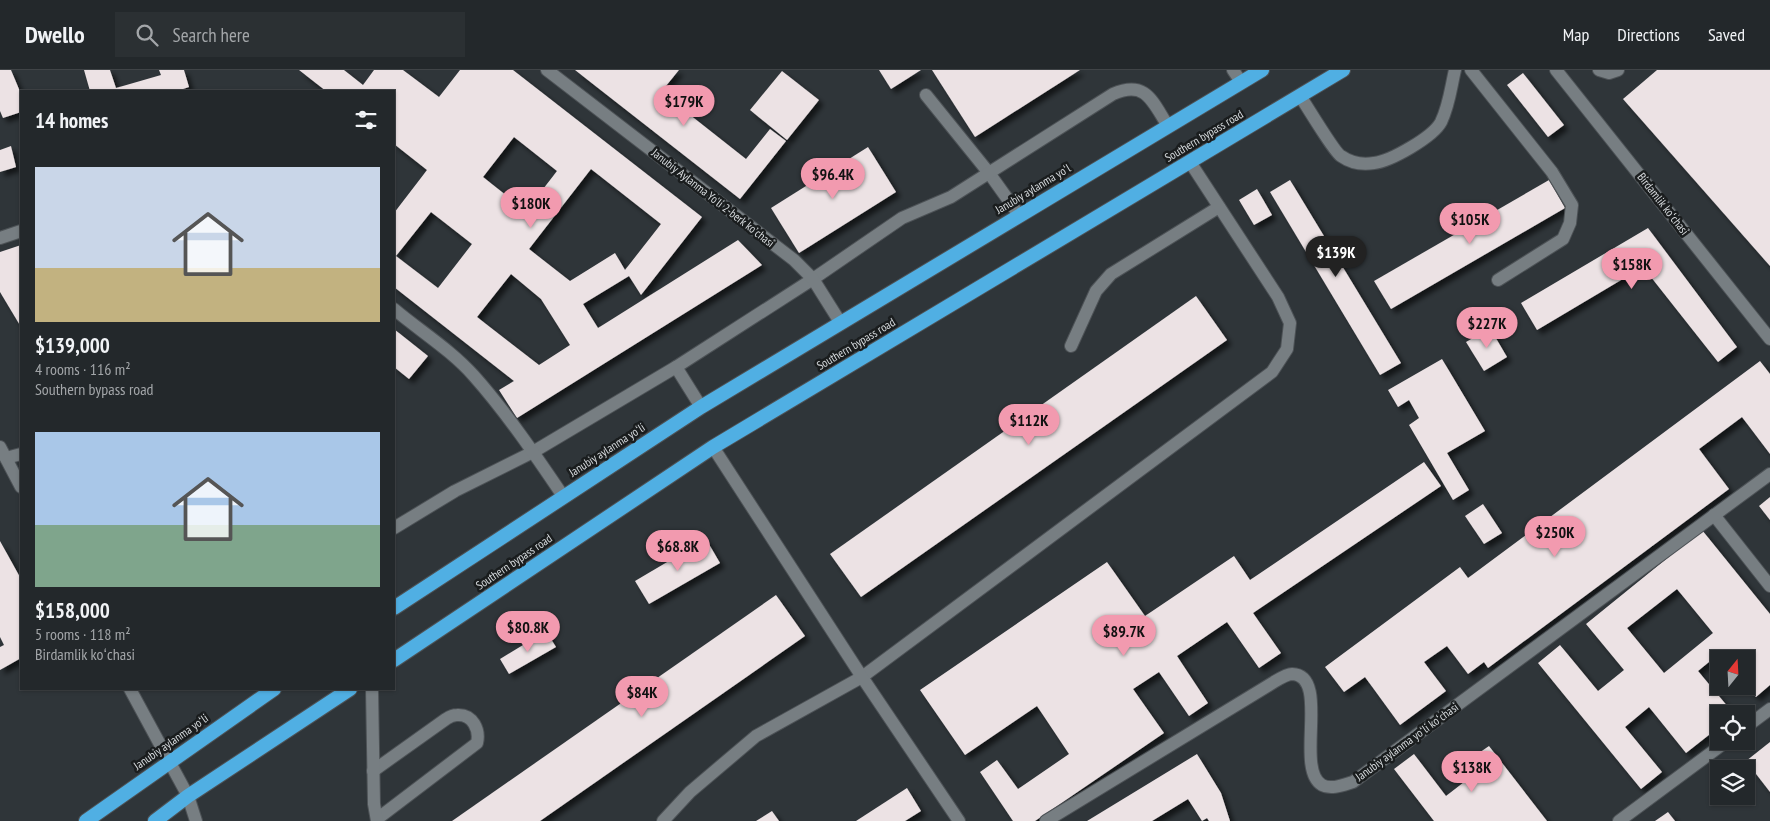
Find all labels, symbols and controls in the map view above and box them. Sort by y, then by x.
search box [115,12,465,57]
text: Dwello [25,19,85,50]
icon: search [133,21,161,49]
text: Search here [173,23,250,47]
text: Map [1563,23,1589,46]
text: Directions [1617,23,1680,46]
text: Saved [1708,23,1745,46]
pin: $179K [649,85,719,127]
text: $179K [665,91,703,111]
icon: filters [352,106,380,134]
street label: Southern bypass road [1162,106,1246,165]
text: 14 homes [35,107,108,134]
street label: Janubiy Аylanma Yo'li 2-berk koʼchasi [648,144,778,250]
pin: $96.4K [792,158,874,200]
street label: Janubiy aylanma yoʻl [992,160,1073,217]
text: $96.4K [812,164,854,184]
street label: Birdamlik koʻchasi [1634,169,1692,238]
pin: $180K [496,186,566,229]
text: $180K [512,193,550,213]
icon: home [163,199,253,289]
pin: $105K [1435,202,1505,245]
text: $105K [1451,209,1489,229]
pin: $139K [1301,236,1371,278]
text: $139K [1317,242,1355,262]
pin: $158K [1597,248,1667,290]
text: $158K [1613,254,1651,274]
pin: $227K [1452,306,1522,349]
text: $227K [1468,313,1506,333]
street label: Southern bypass road [814,314,898,373]
text: $139,000 [35,332,110,359]
text: 4 rooms · 116 m² [35,359,131,379]
text: Southern bypass road [35,379,154,399]
pin: $112K [994,404,1064,446]
text: $112K [1010,410,1048,430]
street label: Janubiy aylanma yoʻli [565,419,648,480]
icon: home [163,464,253,554]
pin: $250K [1520,516,1590,558]
text: $250K [1536,522,1574,542]
pin: $68.8K [637,530,719,572]
street label: Southern bypass road [473,531,555,593]
text: $68.8K [657,536,699,556]
text: $158,000 [35,597,110,624]
pin: $80.8K [487,610,569,653]
pin: $89.7K [1083,614,1165,657]
text: $80.8K [507,617,549,637]
text: $89.7K [1103,621,1145,641]
text: 5 rooms · 118 m² [35,624,131,644]
text: Birdamlik koʻchasi [35,644,135,664]
north arrow [1710,650,1755,695]
map controls [1710,650,1755,805]
pin: $84K [612,676,672,718]
text: $84K [626,682,658,702]
street label: Janubiy aylanma yoʻli koʻchasi [1351,699,1461,785]
button: locate [1710,705,1755,750]
street label: Janubiy aylanma yoʻli [130,710,211,773]
pin: $138K [1437,750,1507,793]
text: $138K [1453,757,1491,777]
button: layers [1710,760,1755,805]

